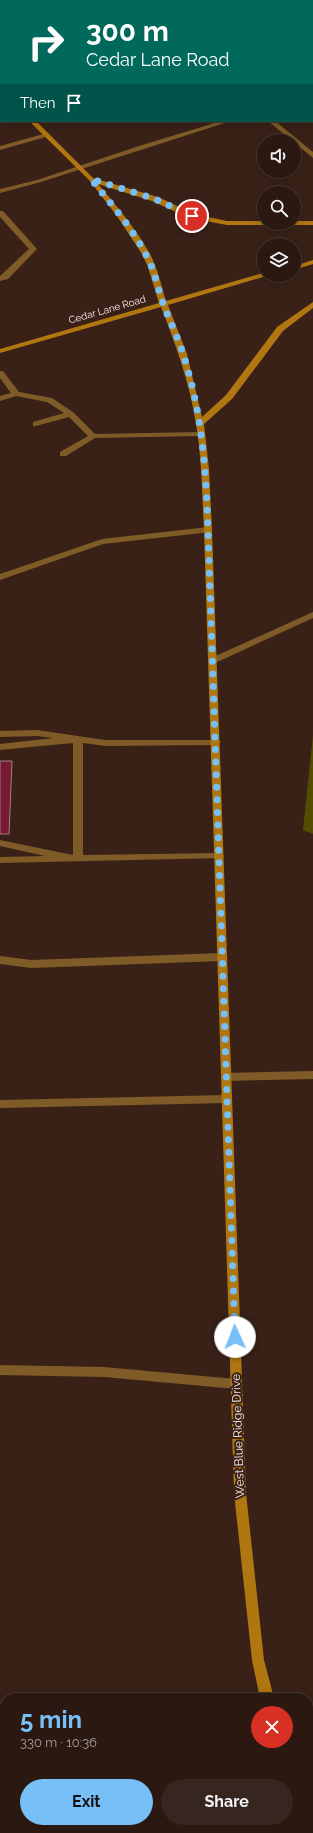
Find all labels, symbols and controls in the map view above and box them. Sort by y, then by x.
text: 300 m [86,15,169,48]
icon: right [20,16,72,68]
text: Cedar Lane Road [86,49,230,70]
icon: arrive [63,92,85,114]
text: Then [20,94,55,112]
map controls [257,134,301,282]
button: sound [257,134,301,178]
button: search [257,186,301,230]
pin [175,199,209,233]
icon: arrive [181,205,203,227]
button: layers [257,238,301,282]
street label: Cedar Lane Road [67,293,147,326]
position arrow [214,1316,256,1358]
street label: West Blue Ridge Drive [229,1374,247,1498]
text: 5 min [20,1705,82,1734]
button: close [251,1706,293,1748]
text: 330 m · 10:36 [20,1735,97,1750]
button: Exit [20,1779,153,1825]
button: Share [161,1779,293,1825]

